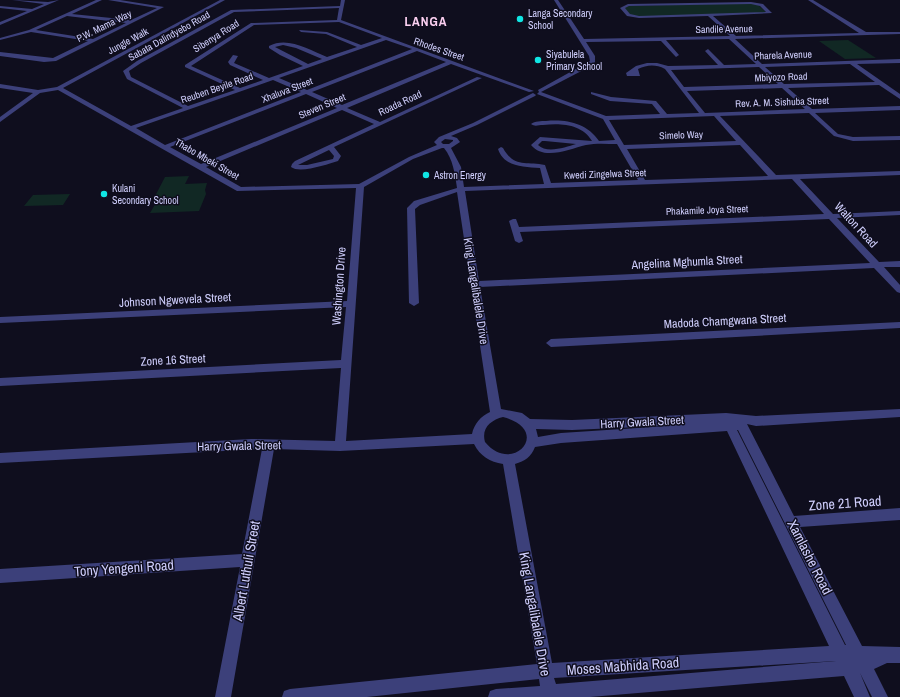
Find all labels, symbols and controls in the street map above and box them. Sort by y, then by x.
street label: P.W. Mama Way [74,7,134,45]
place label: Langa Secondary School [528,7,593,32]
street label: Sabata Dalindyebo Road [126,8,212,64]
district label: LANGA [405,13,447,30]
marker: Langa Secondary School [515,14,525,24]
street label: Sibenya Road [191,17,241,55]
street label: Sandile Avenue [695,22,753,36]
street label: Jungle Walk [105,24,151,57]
street label: Rhodes Street [412,34,467,64]
street label: Pharela Avenue [754,47,813,63]
place label: Siyabulela Primary School [546,48,602,73]
marker: Siyabulela Primary School [533,55,543,65]
street label: Reuben Beyile Road [179,70,255,106]
street label: Mbiyozo Road [754,70,808,84]
street label: Xhaluva Street [260,74,315,106]
street label: Roada Road [376,87,424,119]
street label: Steven Street [297,90,348,122]
street label: Rev. A. M. Sishuba Street [735,94,830,110]
street label: Simelo Way [659,128,704,142]
street label: Thabo Mbeki Street [173,135,242,183]
street label: Kwedi Zingelwa Street [564,166,647,182]
place label: Astron Energy [433,169,487,182]
marker: Astron Energy [421,170,431,180]
place label: Kulani Secondary School [112,182,179,207]
marker: Kulani Secondary School [99,189,109,199]
street label: Walton Road [831,199,881,251]
street label: Phakamile Joya Street [666,202,749,218]
street label: King Langalibalele Drive [460,237,492,345]
street label: Washington Drive [328,246,350,326]
street label: Angelina Mghumla Street [630,251,743,273]
street label: Johnson Ngwevela Street [119,289,232,311]
street label: Madoda Chamgwana Street [663,310,787,332]
street label: Zone 16 Street [140,350,206,370]
street label: Harry Gwala Street [600,412,684,432]
street label: Harry Gwala Street [197,437,281,455]
street label: Zone 21 Road [808,491,882,515]
street label: Xamlashe Road [783,517,837,597]
street label: Albert Luthuli Street [228,519,264,624]
street label: King Langalibalele Drive [515,551,555,677]
street label: Tony Yengeni Road [74,556,174,580]
street label: Moses Mabhida Road [566,653,680,679]

